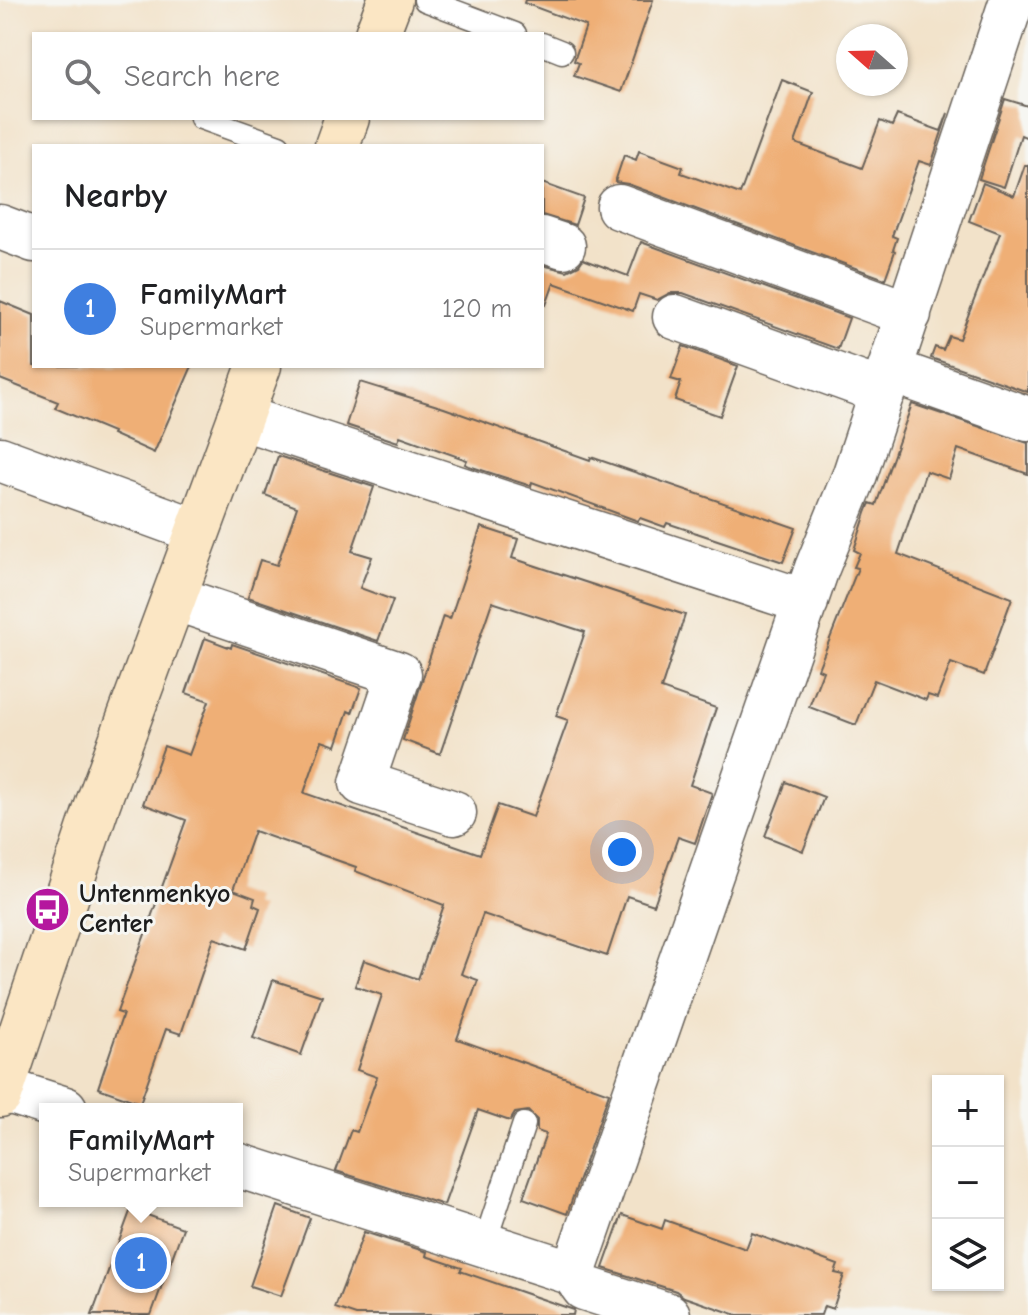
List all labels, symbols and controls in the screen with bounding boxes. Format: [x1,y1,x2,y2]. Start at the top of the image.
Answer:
north arrow [836,24,908,96]
search box [32,32,544,120]
icon: search [60,54,104,98]
text: Search here [124,59,280,94]
text: Nearby [64,176,167,216]
text: FamilyMart [140,277,286,312]
text: 1 [85,294,95,324]
text: 120 m [442,294,512,324]
text: Supermarket [140,312,283,342]
your location [602,832,642,872]
place label: Untenmenkyo Center [79,879,230,939]
bus stop icon: Untenmenkyo Center [24,885,72,933]
map controls [932,1075,1004,1291]
button: + [932,1075,1004,1147]
popup [39,1103,243,1207]
text: FamilyMart [68,1123,214,1158]
button: − [932,1147,1004,1219]
text: Supermarket [68,1158,211,1188]
button: layers [932,1219,1004,1291]
pin: 1 [115,1233,167,1293]

